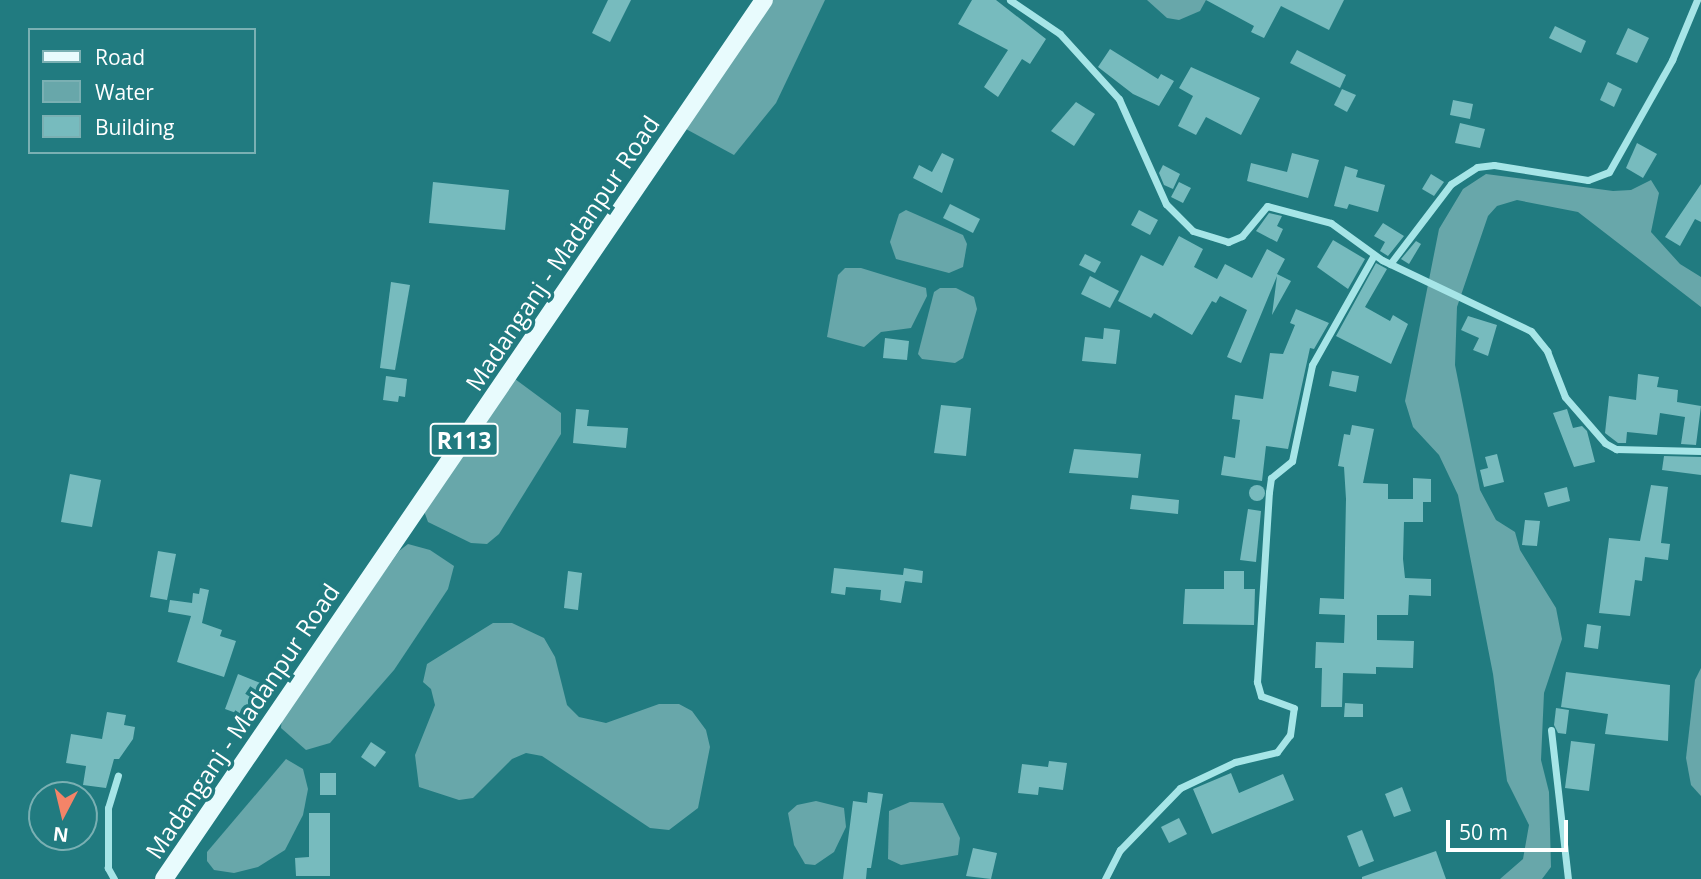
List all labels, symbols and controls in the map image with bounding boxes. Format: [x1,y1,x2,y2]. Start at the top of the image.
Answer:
legend [28,28,256,154]
text: Road [95,43,145,71]
text: Water [95,78,154,106]
street label: Madanganj - Madanpur Road [459,110,665,396]
text: Building [95,113,174,141]
road number: R113 [429,420,499,460]
street label: Madanganj - Madanpur Road [139,578,345,864]
north arrow [28,781,98,851]
scale bar [1449,806,1572,850]
text: 50 m [1459,818,1508,846]
text: N [51,821,70,849]

